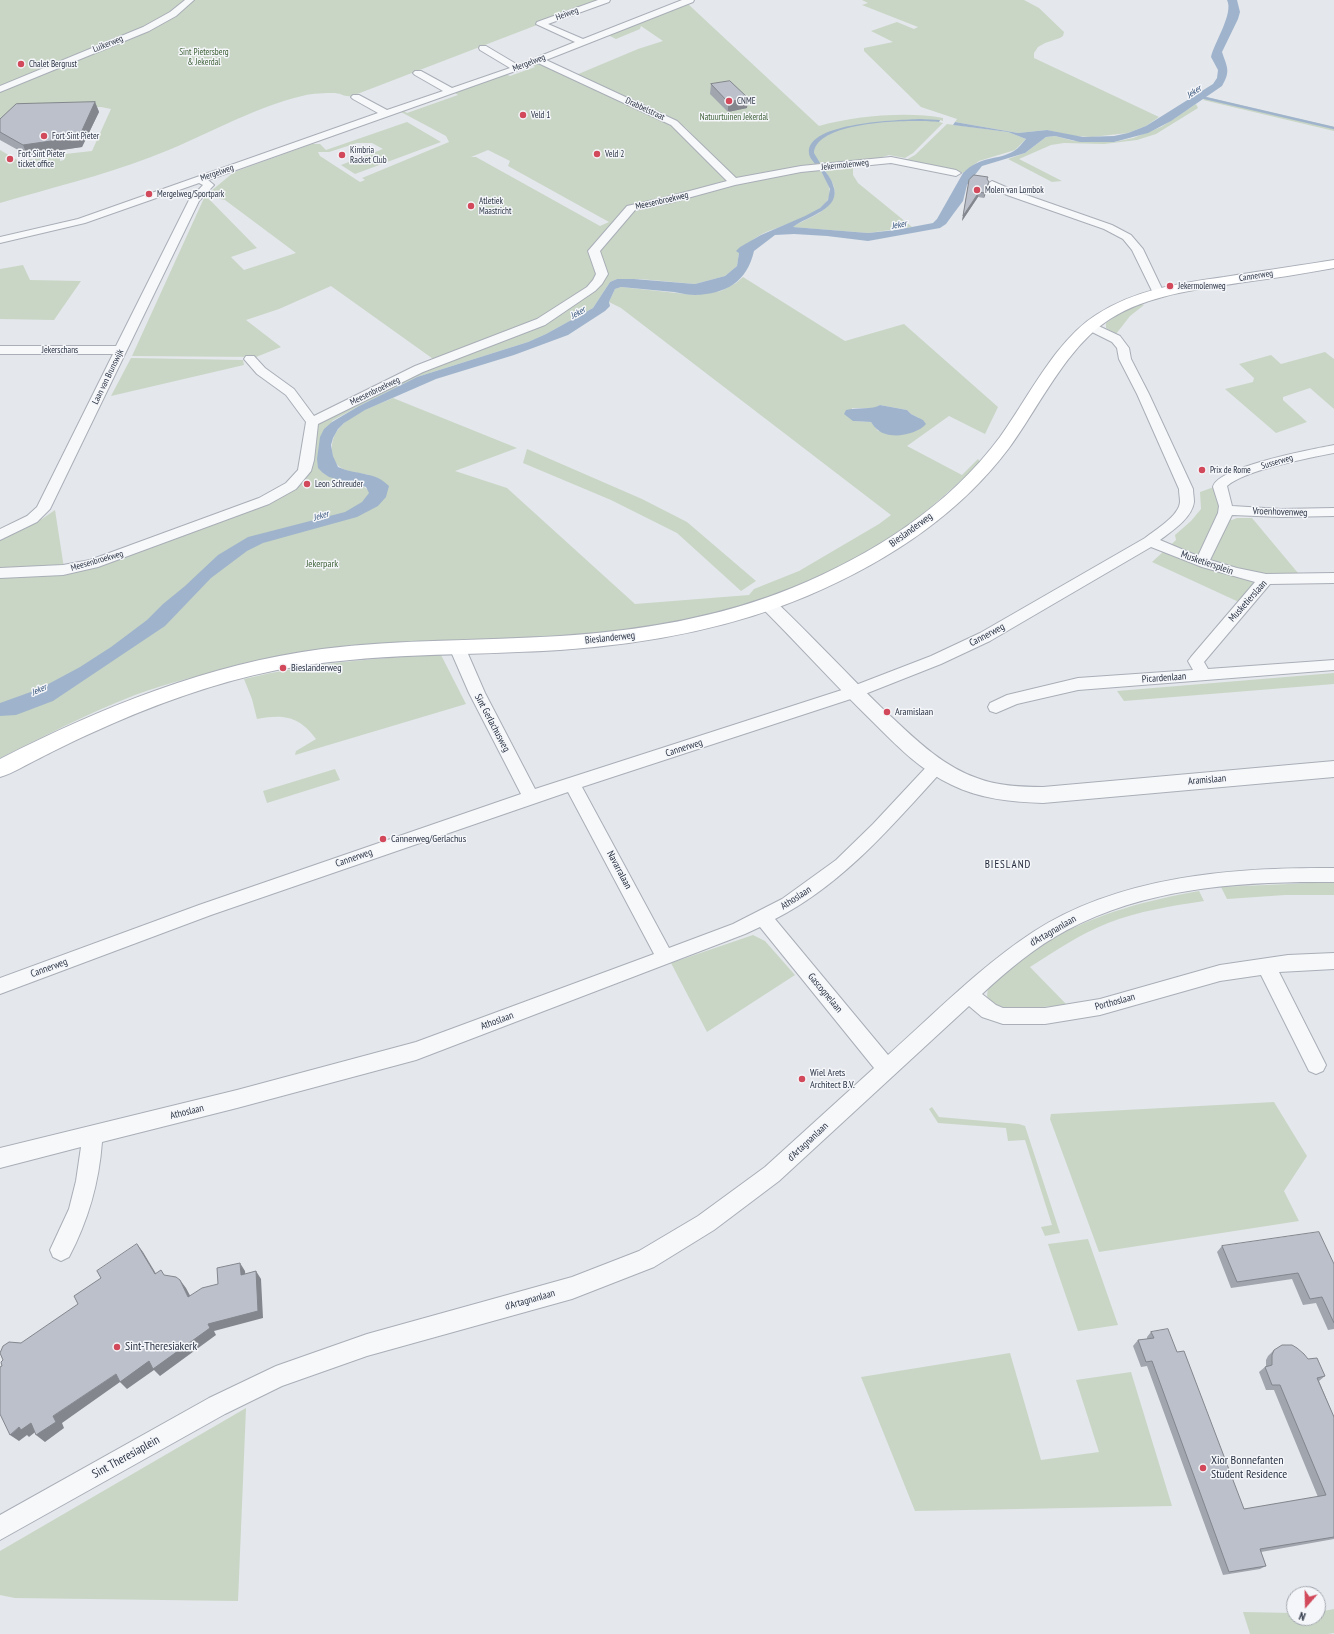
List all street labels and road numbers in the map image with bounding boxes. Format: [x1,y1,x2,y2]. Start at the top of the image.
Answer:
street label: Heiweg [554,5,580,23]
street label: Luikerweg [91,33,125,55]
street label: Mergelweg [511,52,547,74]
street label: Drabbelstraat [624,95,666,123]
street label: Jekermolenweg [821,157,869,173]
street label: Mergelweg [199,162,235,184]
street label: Meesenbroekweg [634,190,690,212]
street label: Cannerweg [1238,268,1274,284]
street label: Jekerschans [42,345,78,355]
street label: Laan van Brunswijk [90,348,126,406]
street label: Meesenbroekweg [348,374,402,408]
street label: Susserweg [1260,452,1294,472]
street label: Vroenhovenweg [1252,505,1308,519]
street label: Bieslanderweg [887,510,935,550]
street label: Meesenbroekweg [70,548,124,574]
street label: Musketiersplein [1179,548,1235,578]
street label: Musketierslaan [1226,578,1270,624]
street label: Cannerweg [967,621,1007,649]
street label: Bieslanderweg [584,629,636,647]
street label: Picardenlaan [1141,670,1187,686]
street label: Sint Gerlachusweg [472,692,512,754]
street label: Cannerweg [664,736,704,760]
street label: Aramislaan [1187,772,1227,788]
street label: Cannerweg [334,846,374,870]
street label: Navarralaan [604,849,634,891]
street label: Athoslaan [778,884,814,912]
street label: d'Artagnanlaan [1028,913,1078,949]
street label: Cannerweg [29,956,69,980]
street label: Gascognelaan [805,971,845,1015]
street label: Porthoslaan [1094,991,1136,1013]
street label: Athoslaan [479,1010,515,1032]
street label: Athoslaan [169,1102,205,1122]
street label: d'Artagnanlaan [785,1120,831,1164]
street label: d'Artagnanlaan [504,1287,556,1313]
street label: Sint Theresiaplein [90,1433,162,1481]

